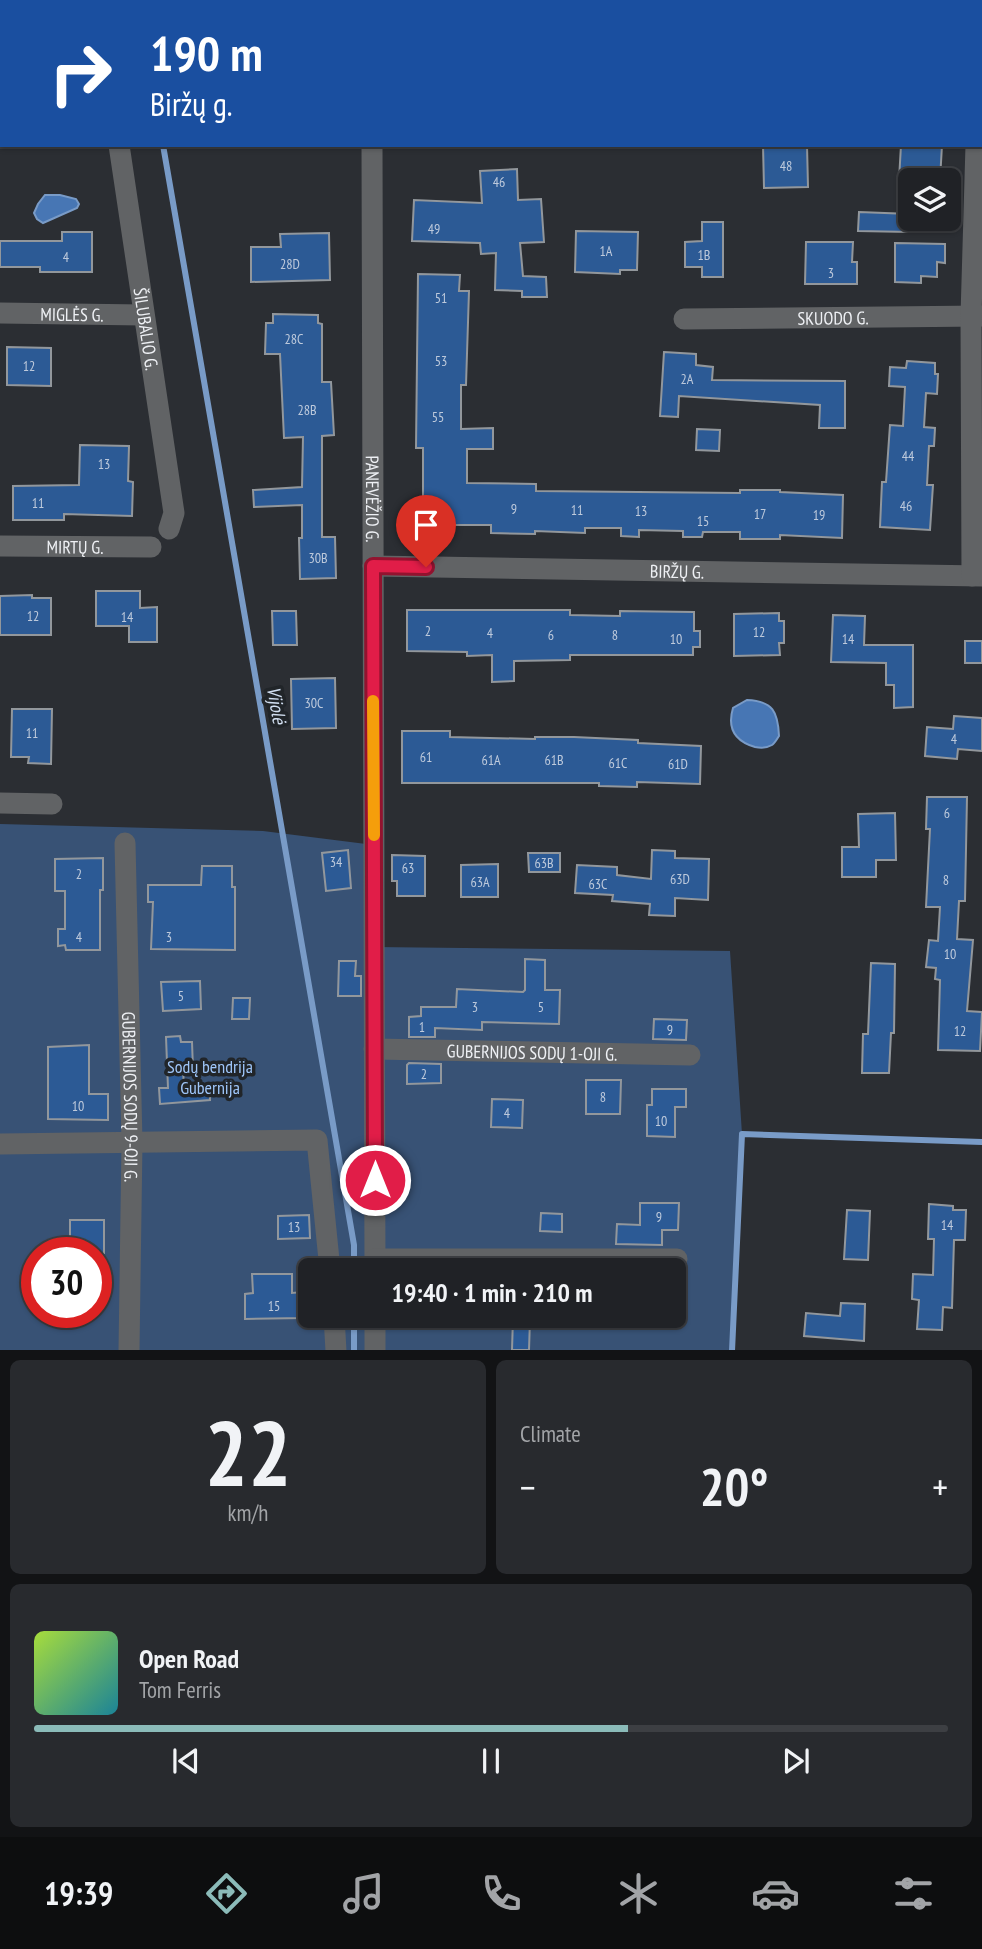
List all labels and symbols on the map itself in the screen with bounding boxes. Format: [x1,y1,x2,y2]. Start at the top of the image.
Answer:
house number: 48 [780,157,792,175]
house number: 46 [493,173,505,191]
house number: 49 [428,220,440,238]
house number: 1A [600,242,613,260]
house number: 1B [698,246,710,264]
house number: 4 [63,248,70,266]
house number: 28D [280,255,300,273]
house number: 3 [828,264,834,282]
street label: ŠILUBALIO G. [129,286,164,372]
house number: 51 [435,289,447,307]
street label: MIGLĖS G. [40,302,104,326]
street label: SKUODO G. [797,306,869,329]
house number: 28C [284,330,304,348]
house number: 53 [435,352,447,370]
house number: 12 [23,357,35,375]
house number: 2A [681,370,694,388]
house number: 28B [297,401,317,419]
house number: 55 [432,408,444,426]
house number: 44 [902,447,915,465]
house number: 13 [98,455,110,473]
street label: PANEVĖŽIO G. [361,455,385,543]
house number: 11 [32,494,44,512]
pin [396,495,456,567]
house number: 46 [900,497,912,515]
house number: 9 [511,500,517,518]
house number: 11 [571,501,583,519]
house number: 13 [635,502,647,520]
house number: 17 [754,505,766,523]
house number: 19 [813,506,825,524]
house number: 15 [697,512,709,530]
street label: MIRTŲ G. [47,535,103,558]
house number: 30B [308,549,328,567]
street label: BIRŽŲ G. [650,559,704,583]
house number: 12 [27,607,39,625]
house number: 14 [121,608,134,626]
house number: 2 [425,622,431,640]
house number: 12 [753,623,765,641]
house number: 4 [487,624,494,642]
house number: 6 [548,626,554,644]
house number: 8 [612,626,618,644]
house number: 10 [670,630,682,648]
house number: 14 [842,630,855,648]
water label: Vijolė [262,684,292,727]
house number: 30C [304,694,324,712]
house number: 11 [26,724,38,742]
house number: 4 [951,730,958,748]
house number: 61 [420,748,432,766]
house number: 61A [481,751,501,769]
house number: 61B [544,751,564,769]
house number: 61C [608,754,628,772]
house number: 61D [668,755,688,773]
house number: 6 [944,804,950,822]
house number: 34 [330,853,343,871]
house number: 63B [534,854,554,872]
house number: 63 [402,859,414,877]
house number: 2 [76,865,82,883]
house number: 63D [670,870,690,888]
house number: 8 [943,871,949,889]
house number: 63A [470,873,490,891]
house number: 63C [588,875,608,893]
house number: 4 [76,928,83,946]
house number: 3 [166,928,172,946]
house number: 10 [944,945,956,963]
house number: 5 [178,987,184,1005]
house number: 3 [472,998,478,1016]
house number: 5 [538,998,544,1016]
street label: GUBERNIJOS SODŲ 9-OJI G. [117,1011,144,1182]
house number: 1 [419,1018,425,1036]
house number: 9 [667,1021,673,1039]
house number: 12 [954,1022,966,1040]
street label: GUBERNIJOS SODŲ 1-OJI G. [446,1039,618,1065]
park label: Sodų bendrija Gubernija [167,1055,253,1099]
house number: 2 [421,1065,427,1083]
house number: 8 [600,1088,606,1106]
house number: 10 [72,1097,84,1115]
house number: 4 [504,1104,511,1122]
house number: 10 [655,1112,667,1130]
position arrow [338,1143,412,1217]
house number: 9 [656,1208,662,1226]
house number: 14 [941,1216,954,1234]
house number: 13 [288,1218,300,1236]
speed limit sign: 30 [21,1237,112,1328]
house number: 15 [268,1297,280,1315]

